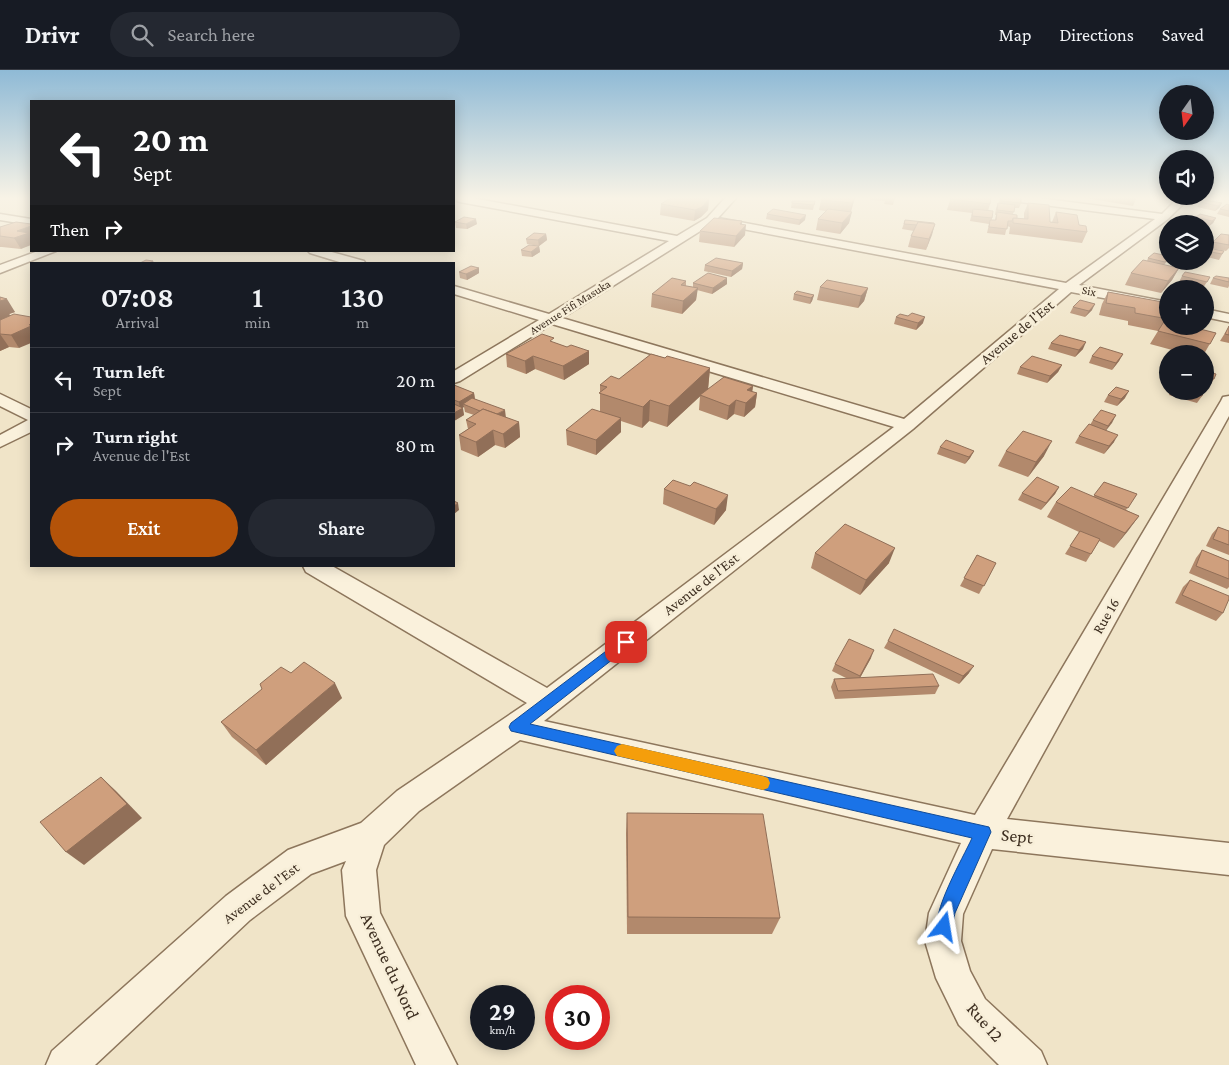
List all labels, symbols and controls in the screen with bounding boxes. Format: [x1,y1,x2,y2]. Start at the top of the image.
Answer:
search box [110,12,460,57]
text: Drivr [25,21,80,48]
icon: search [128,21,156,49]
text: Search here [168,24,255,45]
text: Map [999,25,1031,45]
text: Directions [1059,25,1134,45]
text: Saved [1162,25,1204,45]
north arrow [1159,85,1214,140]
map controls [1159,85,1214,400]
icon: left [50,120,115,185]
text: 20 m [133,120,208,159]
button: sound [1159,150,1214,205]
text: Sept [133,161,172,186]
icon: right [99,215,127,243]
button: layers [1159,215,1214,270]
text: Then [50,219,89,240]
street label: Avenue Fifi Masuka [527,276,614,338]
text: 07:08 [101,280,174,313]
text: 1 [252,280,263,313]
text: 130 [341,280,384,313]
button: + [1159,280,1214,335]
street label: Six [1081,283,1098,299]
street label: Avenue de l'Est [977,296,1058,367]
text: Arrival [116,314,159,331]
text: min [245,314,270,331]
text: m [356,314,369,331]
button: − [1159,345,1214,400]
text: Turn left [93,361,165,382]
icon: left [50,366,78,394]
text: 20 m [396,370,435,391]
text: Sept [93,382,121,399]
text: Turn right [93,426,178,447]
icon: right [50,431,78,459]
text: 80 m [395,435,435,456]
text: Avenue de l'Est [93,447,190,464]
button: Exit [50,499,238,557]
button: Share [248,499,435,557]
street label: Avenue de l'Est [660,549,742,618]
street label: Rue 16 [1090,596,1122,636]
pin [605,621,647,663]
icon: arrive [612,628,640,656]
street label: Sept [1000,824,1035,848]
street label: Avenue de l'Est [220,859,303,927]
position arrow [917,900,969,952]
street label: Avenue du Nord [357,910,424,1023]
speed limit sign: 30 [545,985,610,1050]
text: 29 [489,998,516,1025]
street label: Rue 12 [963,998,1007,1046]
text: km/h [490,1023,515,1037]

